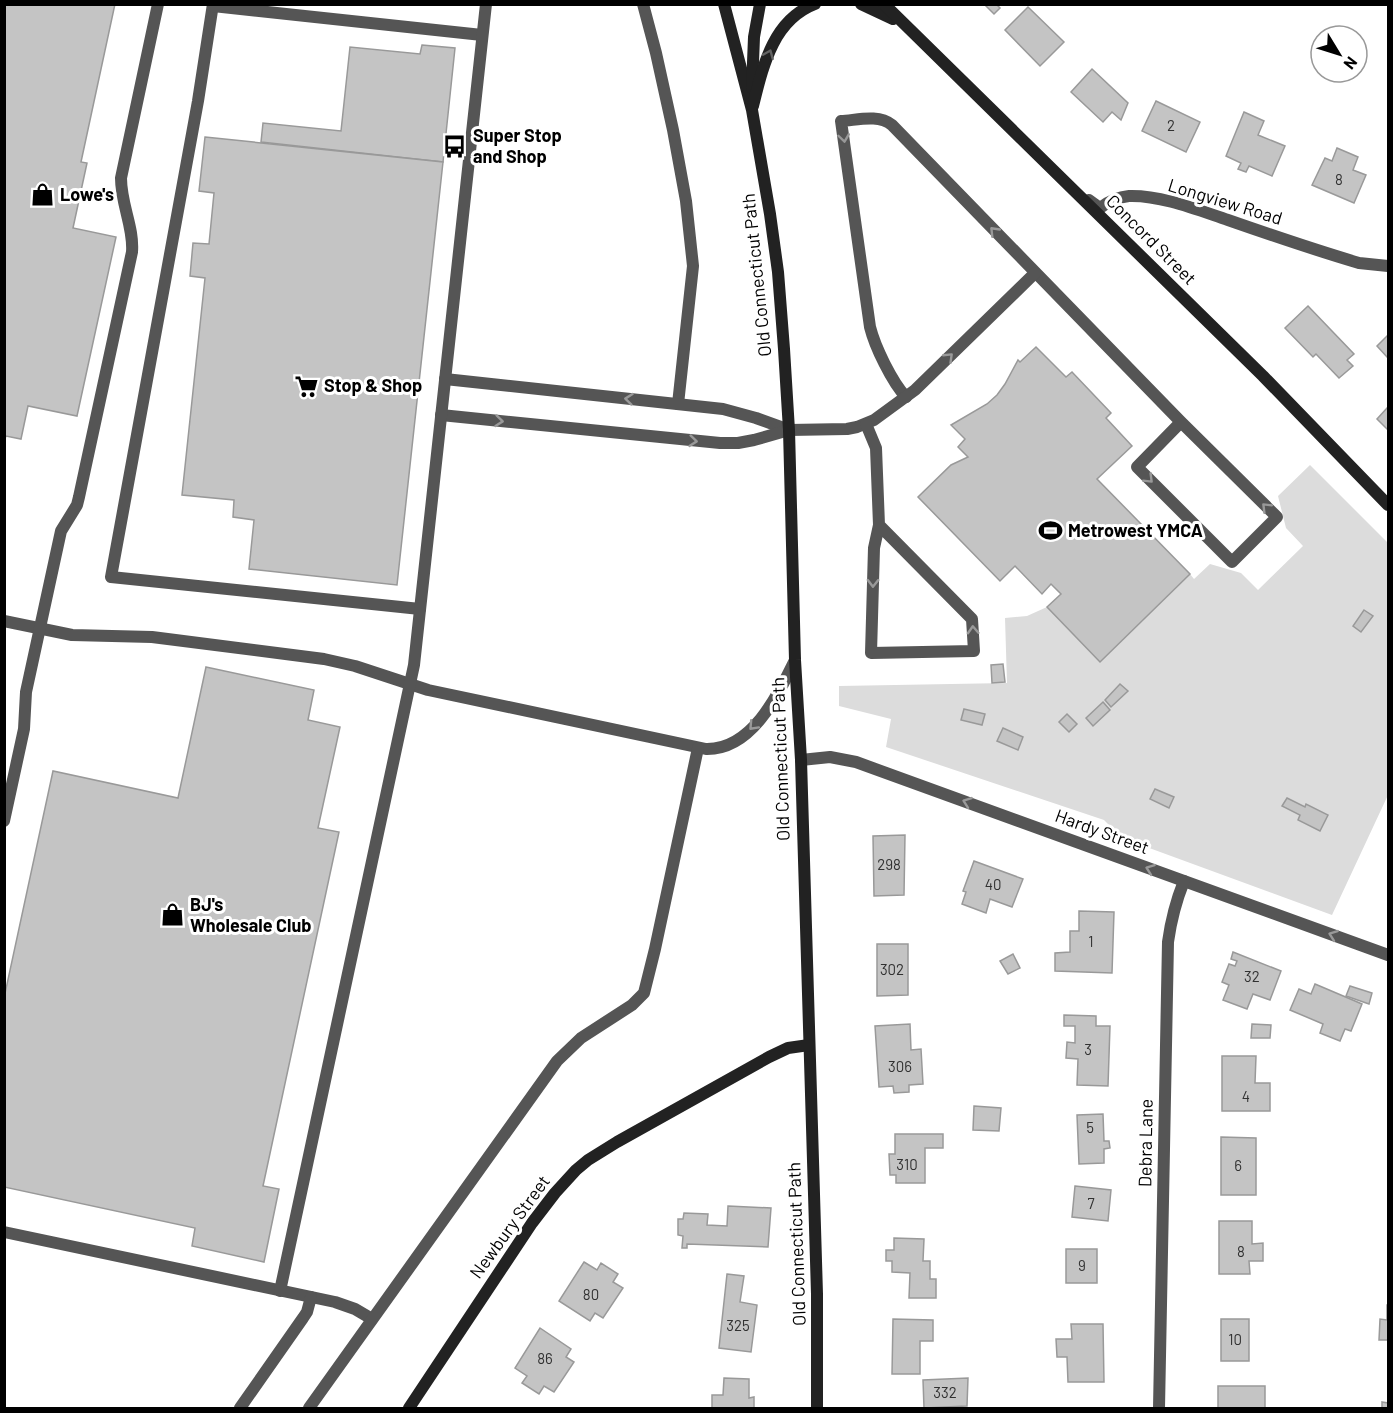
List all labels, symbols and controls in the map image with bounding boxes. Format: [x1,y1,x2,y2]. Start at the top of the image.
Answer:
north arrow [1309,24,1369,84]
one-way arrow [762,49,774,60]
text: N [1340,54,1362,74]
house number: 2 [1167,116,1175,134]
place label: Super Stop and Shop [473,124,562,167]
bus stop icon: Super Stop and Shop [442,133,468,159]
one-way arrow [837,133,849,142]
house number: 8 [1335,170,1343,188]
street label: Longview Road [1166,173,1285,229]
shop icon: Lowe's [29,182,55,208]
place label: Lowe's [60,183,114,205]
street label: Concord Street [1102,190,1201,289]
street label: Old Connecticut Path [736,192,776,358]
one-way arrow [991,227,1002,238]
one-way arrow [941,353,952,364]
supermarket icon: Stop & Shop [293,373,319,399]
place label: Stop & Shop [324,374,422,396]
one-way arrow [624,393,633,406]
one-way arrow [495,414,504,427]
one-way arrow [689,434,698,447]
one-way arrow [1142,471,1153,482]
one-way arrow [1262,503,1273,514]
sports icon: Metrowest YMCA [1037,518,1063,544]
place label: Metrowest YMCA [1068,519,1203,541]
one-way arrow [866,578,879,587]
one-way arrow [966,626,979,635]
street label: Old Connecticut Path [766,677,794,841]
one-way arrow [749,719,760,730]
one-way arrow [962,797,973,809]
street label: Hardy Street [1052,804,1152,858]
house number: 298 [877,855,901,873]
one-way arrow [1145,863,1156,876]
house number: 40 [985,875,1001,893]
place label: BJ's Wholesale Club [190,893,311,936]
shop icon: BJ's Wholesale Club [159,902,185,928]
one-way arrow [1329,930,1340,942]
house number: 1 [1088,932,1094,950]
house number: 302 [880,960,904,978]
house number: 32 [1244,967,1260,985]
house number: 3 [1084,1040,1092,1058]
house number: 306 [888,1057,912,1075]
house number: 4 [1242,1087,1250,1105]
street label: Debra Lane [1133,1099,1157,1187]
house number: 5 [1086,1118,1094,1136]
house number: 310 [896,1155,918,1173]
house number: 6 [1234,1156,1242,1174]
street label: Old Connecticut Path [782,1162,810,1326]
street label: Newbury Street [464,1171,554,1282]
house number: 7 [1087,1194,1095,1212]
house number: 8 [1237,1242,1245,1260]
house number: 9 [1078,1256,1086,1274]
house number: 80 [583,1285,599,1303]
house number: 325 [726,1316,750,1334]
house number: 10 [1228,1330,1242,1348]
house number: 86 [537,1349,553,1367]
house number: 332 [933,1383,957,1401]

